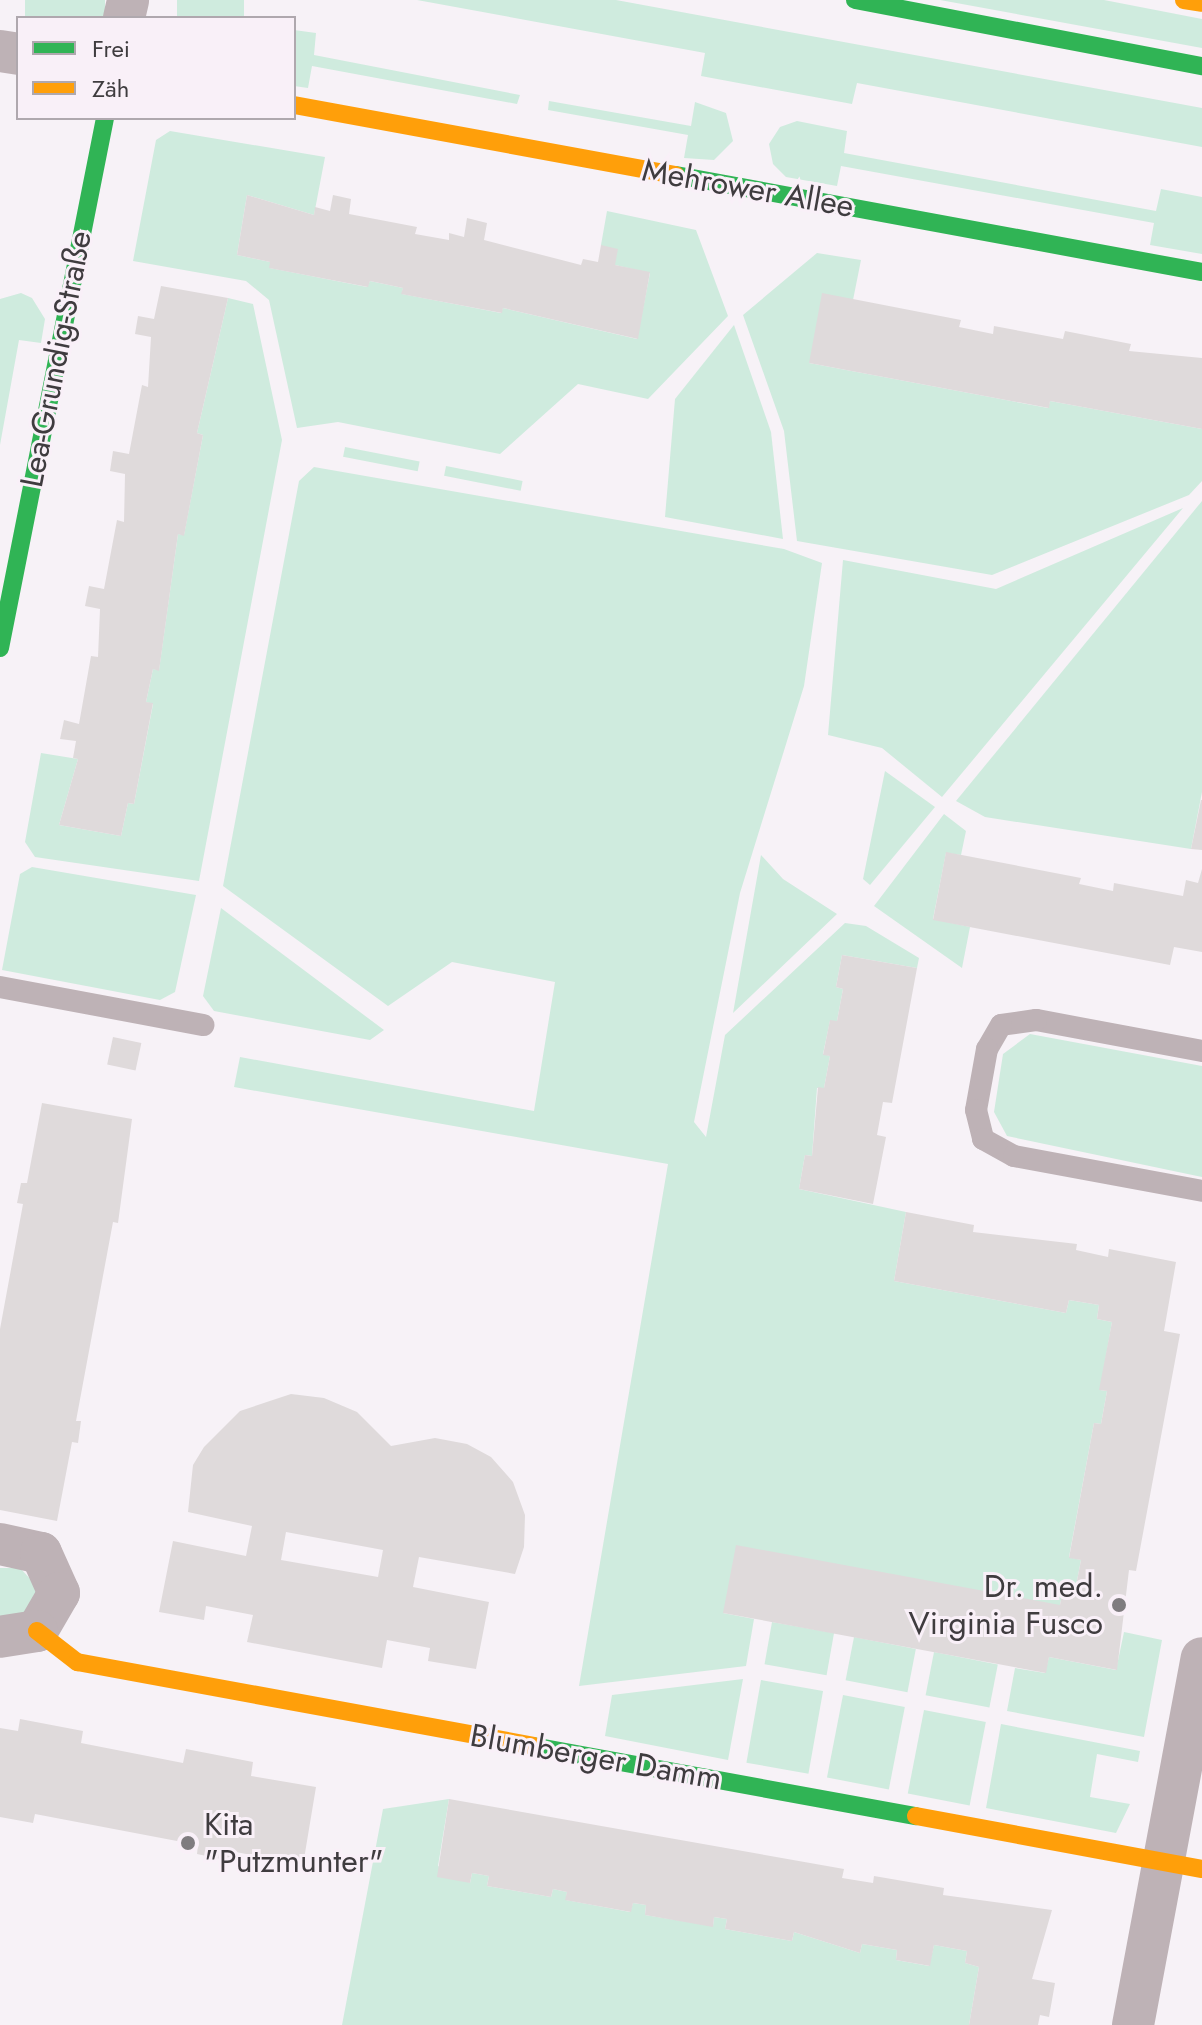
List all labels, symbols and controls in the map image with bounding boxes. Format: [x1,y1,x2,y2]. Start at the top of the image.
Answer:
legend [16,16,296,120]
text: Frei [92,31,130,66]
text: Zäh [92,71,129,106]
street label: Mehrower Allee [639,151,857,225]
street label: Lea-Grundig-Straße [12,228,100,490]
place label: Dr. med. Virginia Fusco [909,1568,1103,1643]
marker: Dr. med. Virginia Fusco [1110,1596,1128,1614]
street label: Blumberger Damm [467,1716,725,1798]
place label: Kita "Putzmunter" [204,1806,384,1881]
marker: Kita "Putzmunter" [179,1834,197,1852]

